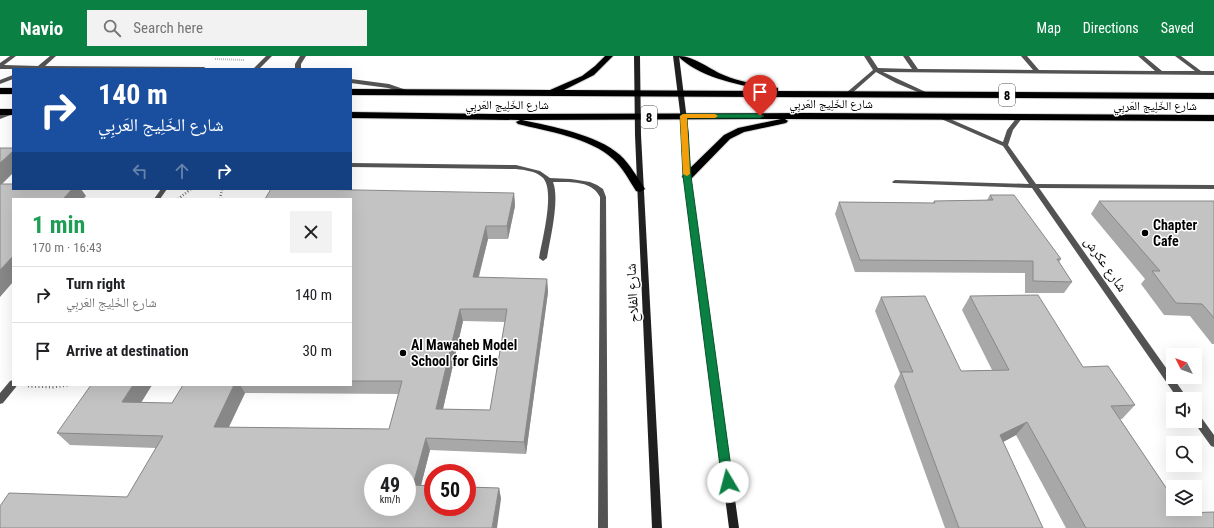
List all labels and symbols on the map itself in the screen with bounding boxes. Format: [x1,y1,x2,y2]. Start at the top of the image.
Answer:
pin [743,75,777,116]
road number: 8 [999,84,1015,106]
street label: شارع الخَلِيج العَربِي [789,97,873,114]
street label: شارع الخَلِيج العَربِي [465,98,549,115]
street label: شارع الخَلِيج العَربِي [1113,99,1197,116]
road number: 8 [641,106,657,128]
place label: Chapter Cafe [1153,217,1197,249]
marker: Chapter Cafe [1140,228,1150,238]
street label: شارع عكرش [1080,234,1131,296]
street label: شارع الفلاح [622,263,644,323]
place label: Al Mawaheb Model School for Girls [411,337,517,369]
marker: Al Mawaheb Model School for Girls [398,348,408,358]
north arrow [1166,348,1202,384]
position arrow [707,461,749,503]
speed limit sign: 50 [424,464,476,516]

